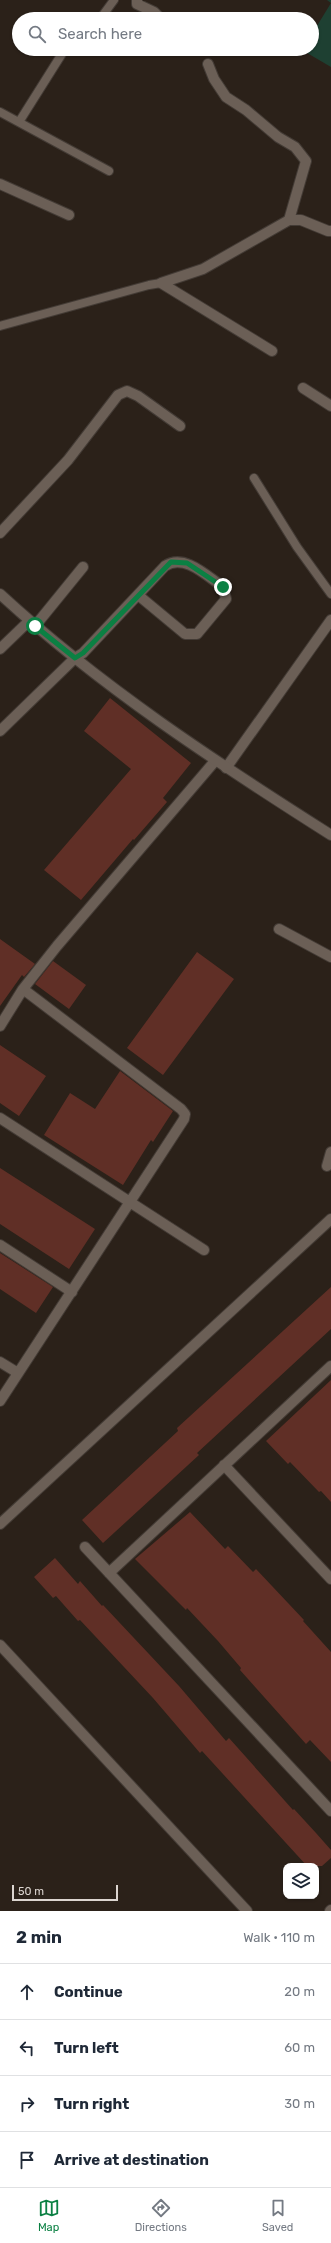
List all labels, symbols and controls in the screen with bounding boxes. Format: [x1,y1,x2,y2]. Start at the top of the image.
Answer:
search box [12,12,319,56]
icon: search [26,23,48,45]
text: Search here [58,25,142,43]
route end [214,578,232,596]
route start [26,617,44,635]
map controls [283,1863,319,1899]
button: layers [283,1863,319,1899]
scale bar [12,1883,118,1902]
text: 50 m [18,1885,44,1898]
text: 2 min [16,1927,62,1947]
text: Walk · 110 m [243,1930,315,1945]
icon: ahead [16,1981,38,2003]
text: Continue [54,1983,123,2001]
text: 20 m [284,1984,315,1999]
icon: left [16,2037,38,2059]
text: Turn left [54,2039,119,2057]
text: 60 m [284,2040,315,2055]
icon: right [16,2093,38,2115]
text: Turn right [54,2095,129,2113]
text: 30 m [284,2096,315,2111]
icon: arrive [16,2149,38,2171]
text: Arrive at destination [54,2151,209,2169]
tab: Map [38,2197,60,2234]
tab: Directions [135,2197,187,2234]
tab: Saved [262,2197,293,2234]

